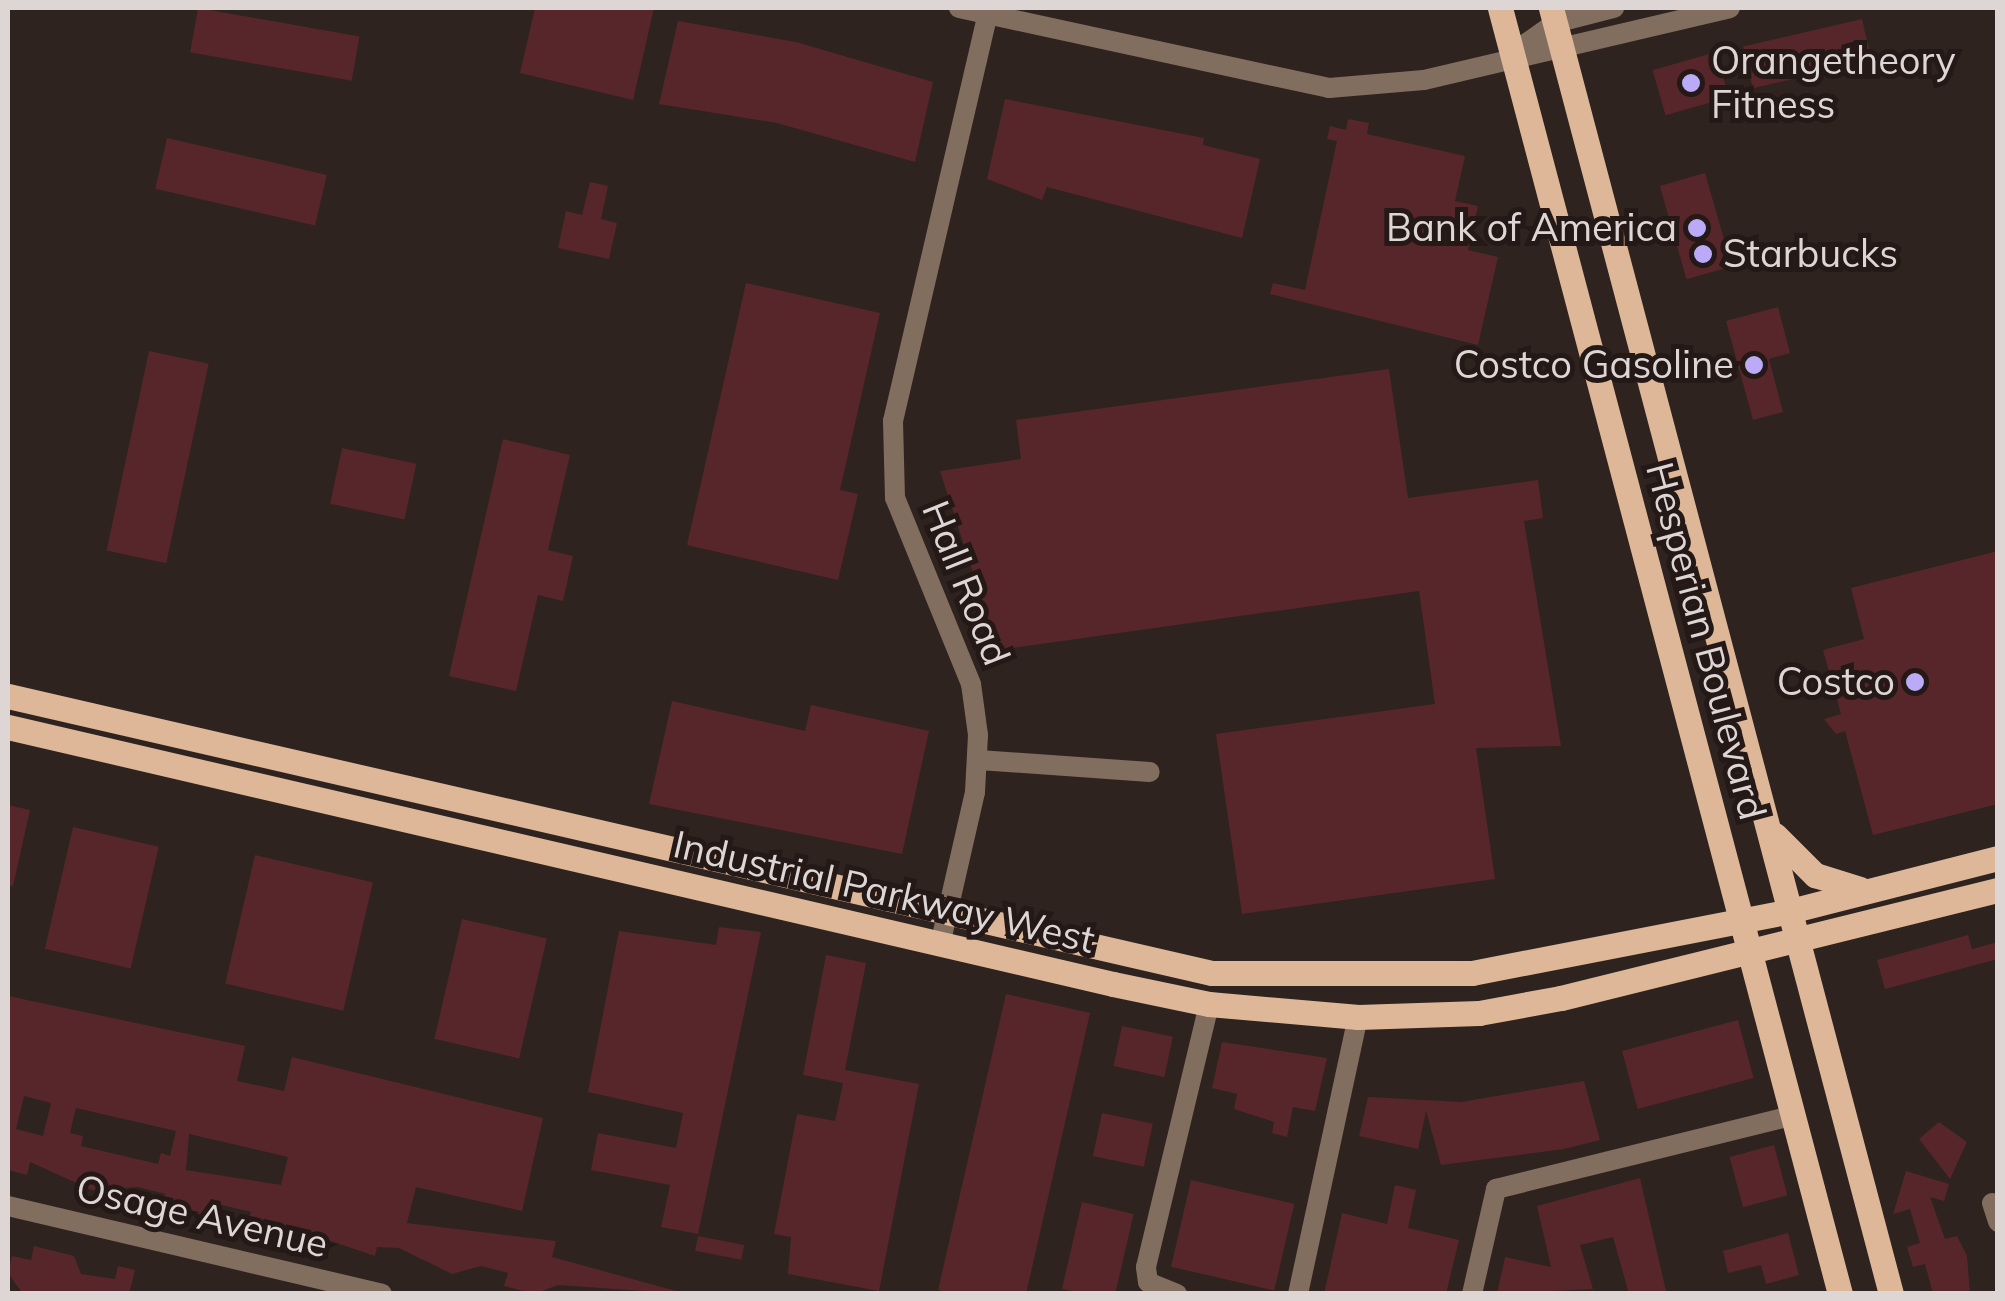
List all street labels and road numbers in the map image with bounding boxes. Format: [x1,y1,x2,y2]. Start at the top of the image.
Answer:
street label: Hesperian Boulevard [1636,457,1776,825]
street label: Hall Road [912,494,1020,672]
street label: Industrial Parkway West [669,821,1099,963]
street label: Osage Avenue [72,1165,332,1267]

